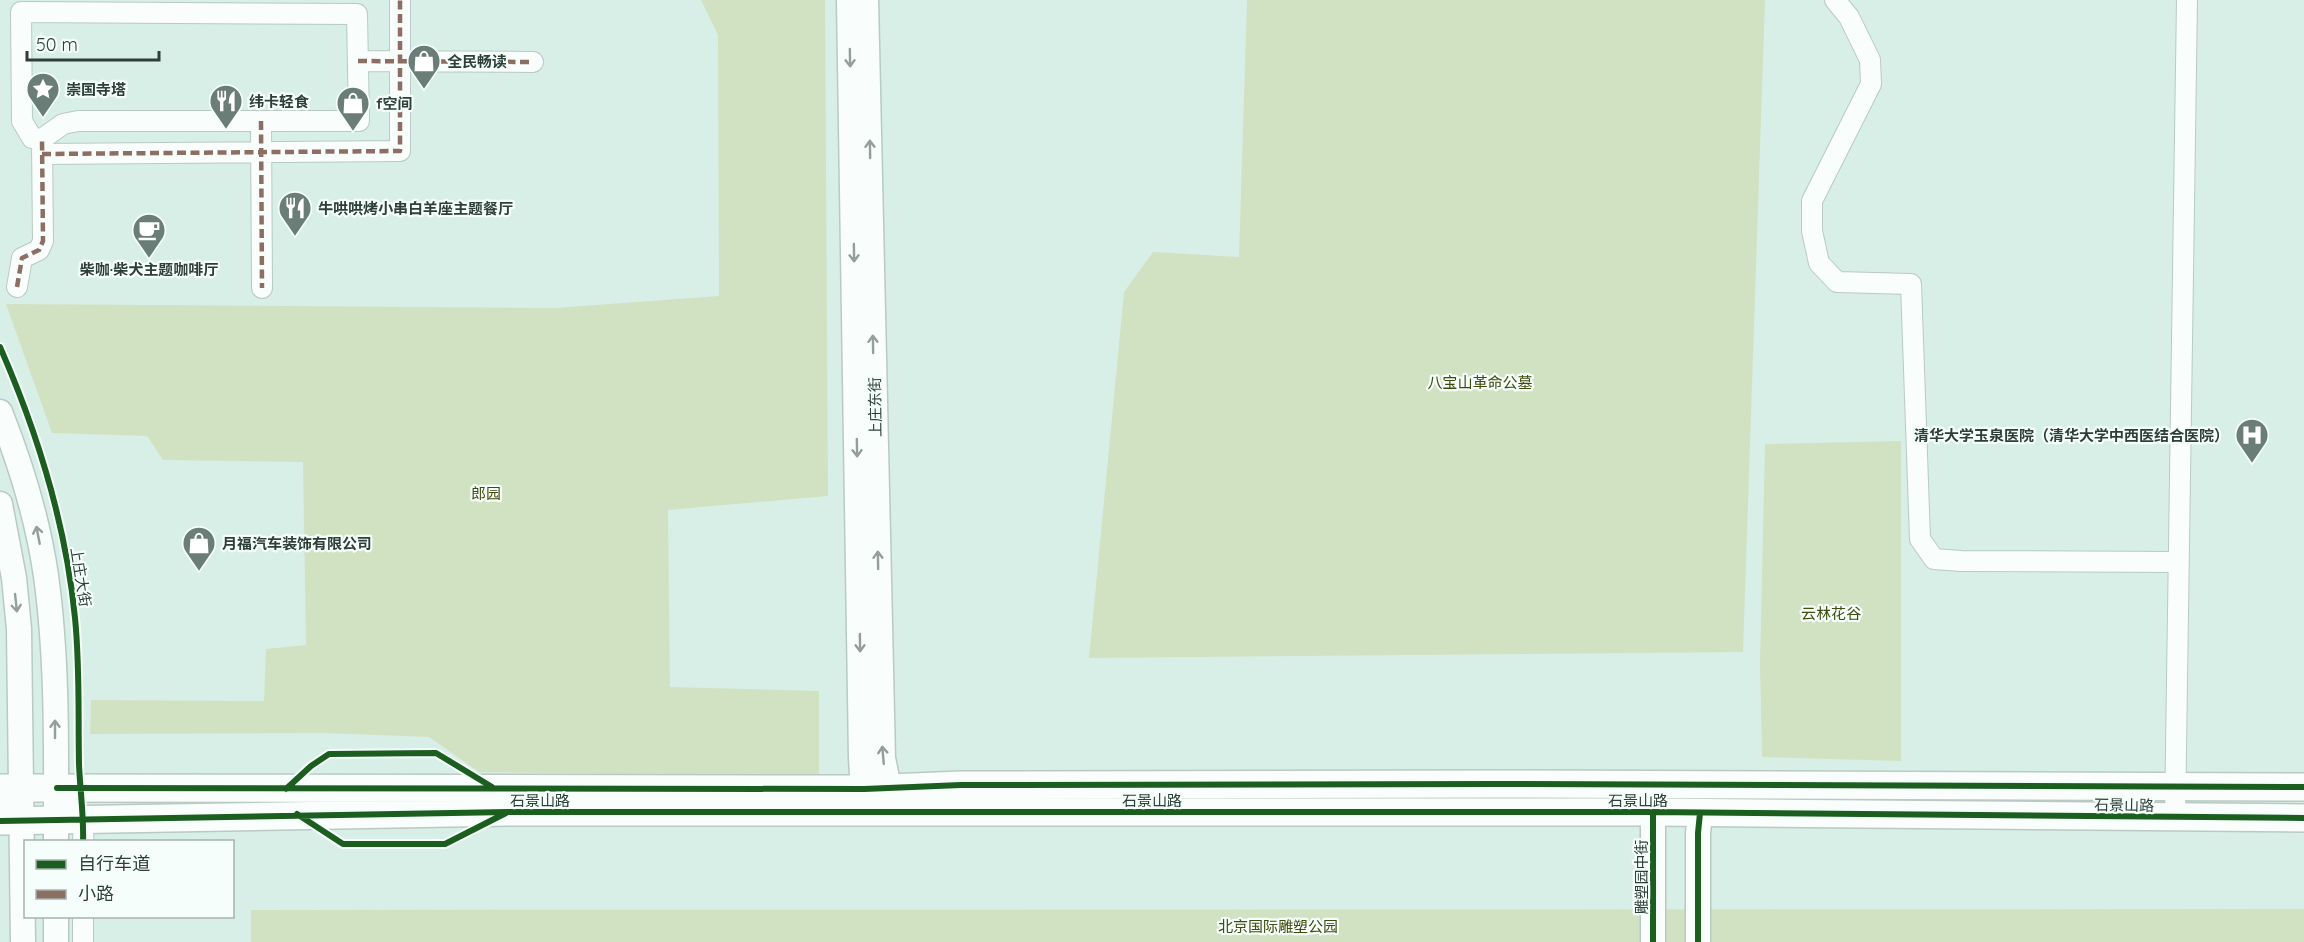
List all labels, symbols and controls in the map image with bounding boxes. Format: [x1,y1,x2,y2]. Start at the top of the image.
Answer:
scale bar [27,24,159,62]
text: 50 m [36,33,78,56]
shop icon: 全民畅读 [406,43,442,90]
one-way arrow [845,48,856,68]
place label: 全民畅读 [447,52,507,71]
place icon: 崇国寺塔 [25,71,61,118]
place label: 崇国寺塔 [66,80,126,99]
restaurant icon: 纬卡轻食 [208,83,244,130]
shop icon: f空间 [335,85,371,132]
place label: 纬卡轻食 [249,92,309,111]
place label: f空间 [376,94,413,113]
one-way arrow [864,140,875,160]
restaurant icon: 牛哄哄烤小串白羊座主题餐厅 [277,190,313,237]
place label: 牛哄哄烤小串白羊座主题餐厅 [318,199,513,218]
cafe icon: 柴咖·柴犬主题咖啡厅 [131,212,167,259]
one-way arrow [848,243,860,263]
place label: 柴咖·柴犬主题咖啡厅 [80,260,218,279]
one-way arrow [868,334,879,354]
park label: 八宝山革命公墓 [1427,373,1533,392]
street label: 上庄东街 [865,377,885,437]
hospital icon: 清华大学玉泉医院（清华大学中西医结合医院） [2234,417,2270,464]
place label: 清华大学玉泉医院（清华大学中西医结合医院） [1914,426,2229,445]
one-way arrow [851,438,863,458]
park label: 郎园 [471,484,501,503]
shop icon: 月福汽车装饰有限公司 [181,525,217,572]
one-way arrow [32,526,43,546]
place label: 月福汽车装饰有限公司 [222,534,372,553]
street label: 上庄大街 [67,546,95,608]
one-way arrow [872,550,884,570]
one-way arrow [11,592,22,612]
park label: 云林花谷 [1801,604,1861,623]
one-way arrow [854,633,866,653]
one-way arrow [49,720,61,740]
one-way arrow [877,745,888,765]
street label: 石景山路 [510,791,570,810]
street label: 石景山路 [1122,791,1182,810]
street label: 石景山路 [1608,791,1668,810]
street label: 石景山路 [2094,795,2154,815]
street label: 雕塑园中街 [1632,839,1651,915]
legend [24,840,234,918]
text: 自行车道 [78,852,150,875]
text: 小路 [78,882,114,905]
park label: 北京国际雕塑公园 [1218,917,1338,936]

